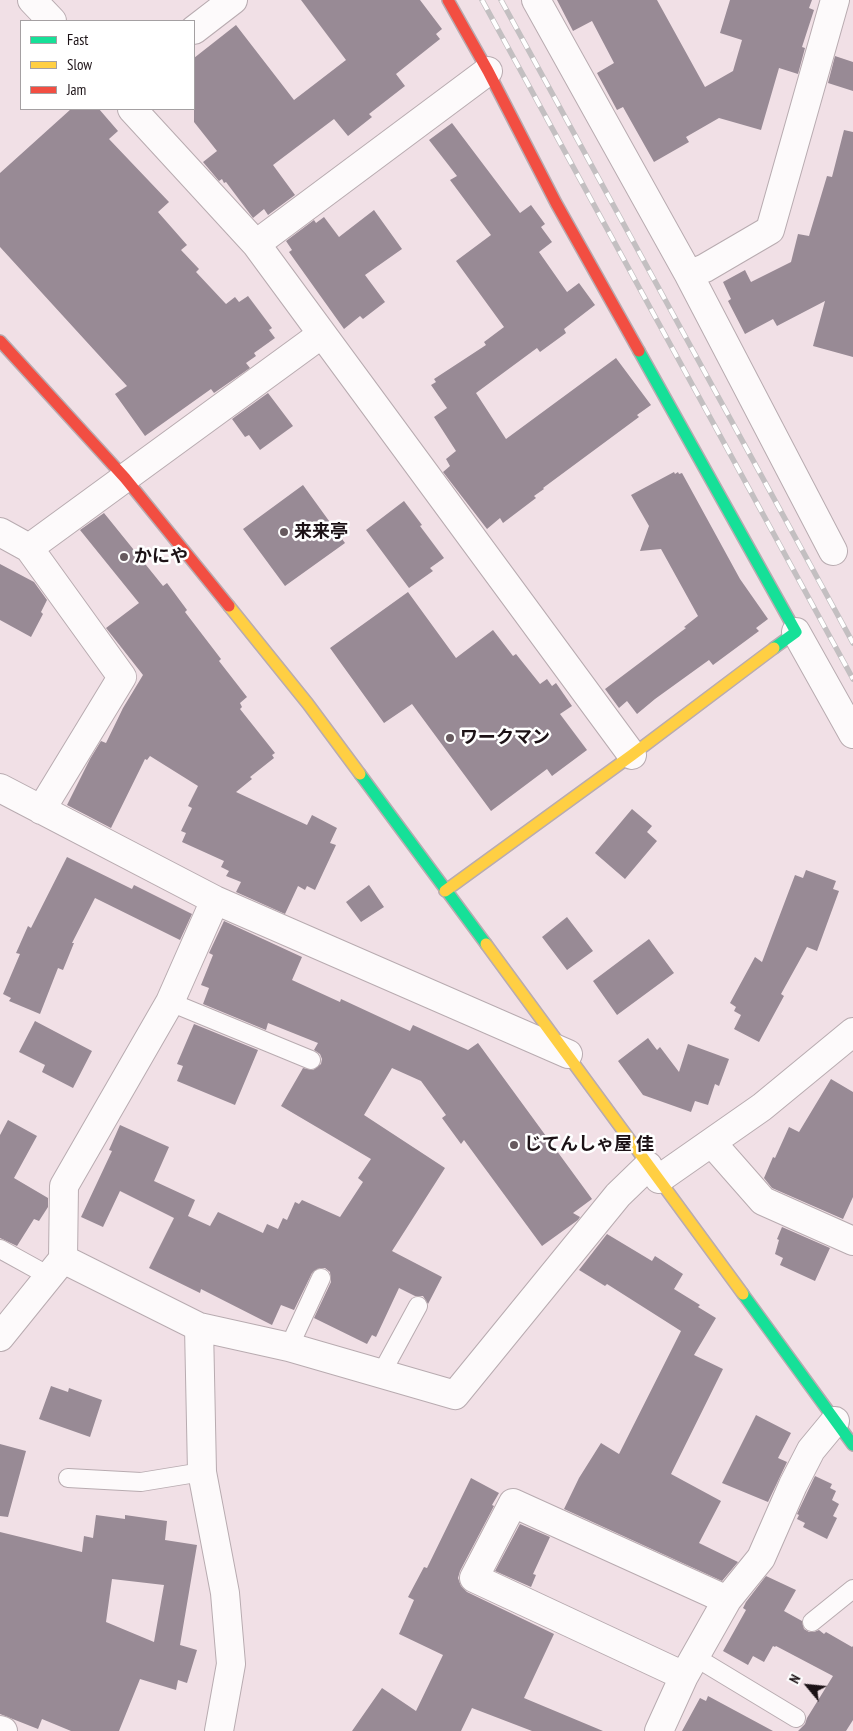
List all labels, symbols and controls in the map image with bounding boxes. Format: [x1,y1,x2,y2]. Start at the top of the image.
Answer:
legend [20,20,195,110]
text: Fast [67,30,88,49]
text: Slow [67,55,92,74]
text: Jam [67,80,86,99]
place label: 来来亭 [294,521,348,543]
marker: 来来亭 [278,526,290,538]
place label: かにや [134,546,188,568]
marker: かにや [118,551,130,563]
place label: ワークマン [460,727,550,749]
marker: ワークマン [444,732,456,744]
place label: じてんしゃ屋 佳 [524,1134,654,1156]
marker: じてんしゃ屋 佳 [508,1139,520,1151]
north arrow [783,1661,833,1711]
text: N [785,1671,804,1687]

